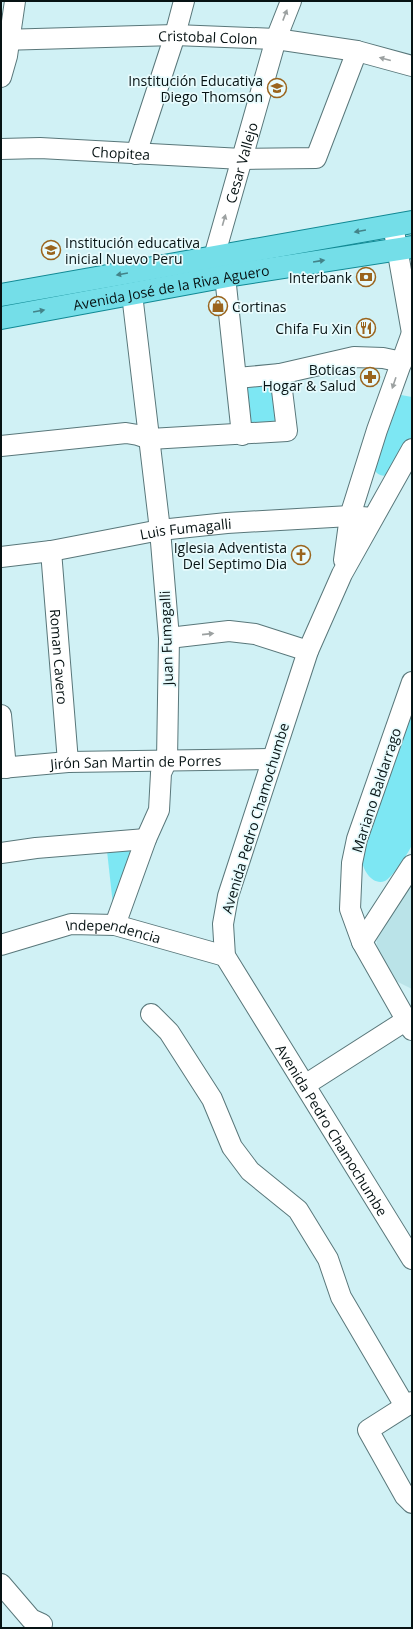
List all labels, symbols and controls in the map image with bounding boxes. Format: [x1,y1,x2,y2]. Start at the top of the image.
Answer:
one-way arrow [283,8,289,20]
street label: Cristobal Colon [158,25,258,48]
one-way arrow [378,56,390,62]
place label: Institución Educativa Diego Thomson [128,71,263,106]
school or university icon: Institución Educativa Diego Thomson [266,77,288,99]
street label: Cesar Vallejo [220,120,261,206]
street label: Chopitea [91,141,151,163]
one-way arrow [221,213,227,225]
one-way arrow [354,229,366,235]
place label: Institución educativa inicial Nuevo Peru [65,233,200,268]
school or university icon: Institución educativa inicial Nuevo Peru [40,239,62,261]
one-way arrow [313,258,325,264]
street label: Avenida José de la Riva Aguero [72,260,271,314]
bank icon: Interbank [355,266,377,288]
place label: Interbank [289,268,353,287]
one-way arrow [115,271,128,277]
shop icon: Cortinas [207,295,229,317]
place label: Cortinas [232,297,287,316]
one-way arrow [33,308,46,314]
restaurant icon: Chifa Fu Xin [355,317,377,339]
place label: Chifa Fu Xin [275,319,352,338]
place label: Boticas Hogar & Salud [263,360,356,395]
pharmacy icon: Boticas Hogar & Salud [359,366,381,388]
one-way arrow [391,378,397,390]
street label: Luis Fumagalli [138,513,232,543]
place label: Iglesia Adventista Del Septimo Dia [174,538,287,573]
church icon: Iglesia Adventista Del Septimo Dia [290,544,312,566]
street label: Juan Fumagalli [155,590,177,688]
street label: Roman Cavero [46,608,73,705]
one-way arrow [202,630,214,637]
street label: Avenida Pedro Chamochumbe [217,720,293,916]
street label: Mariano Baldarrago [347,725,405,855]
street label: Jirón San Martin de Porres [47,750,222,773]
street label: Independencia [63,914,163,947]
street label: Avenida Pedro Chamochumbe [272,1040,393,1219]

